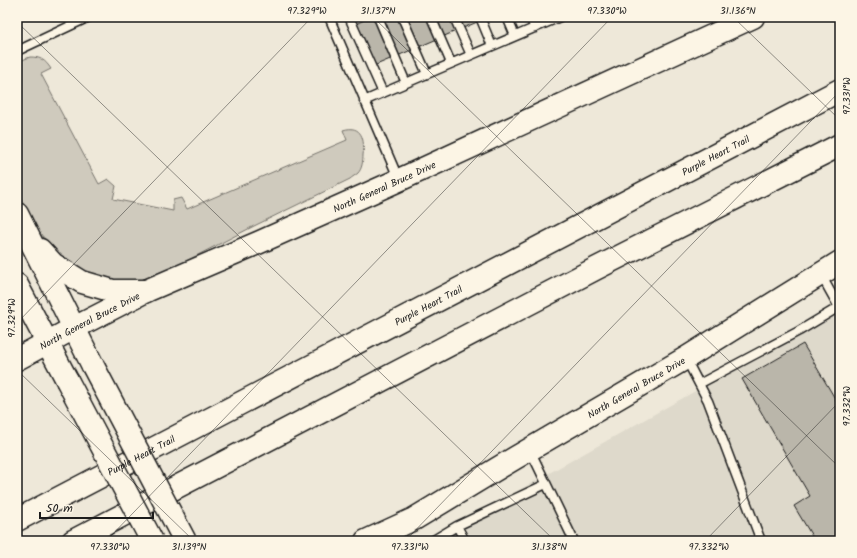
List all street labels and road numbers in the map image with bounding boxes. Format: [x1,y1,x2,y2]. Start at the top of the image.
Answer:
street label: Purple Heart Trail [679,131,753,180]
street label: North General Bruce Drive [331,157,439,217]
street label: Purple Heart Trail [392,281,466,330]
street label: North General Bruce Drive [37,288,143,354]
street label: North General Bruce Drive [585,353,689,423]
street label: Purple Heart Trail [105,431,179,480]

